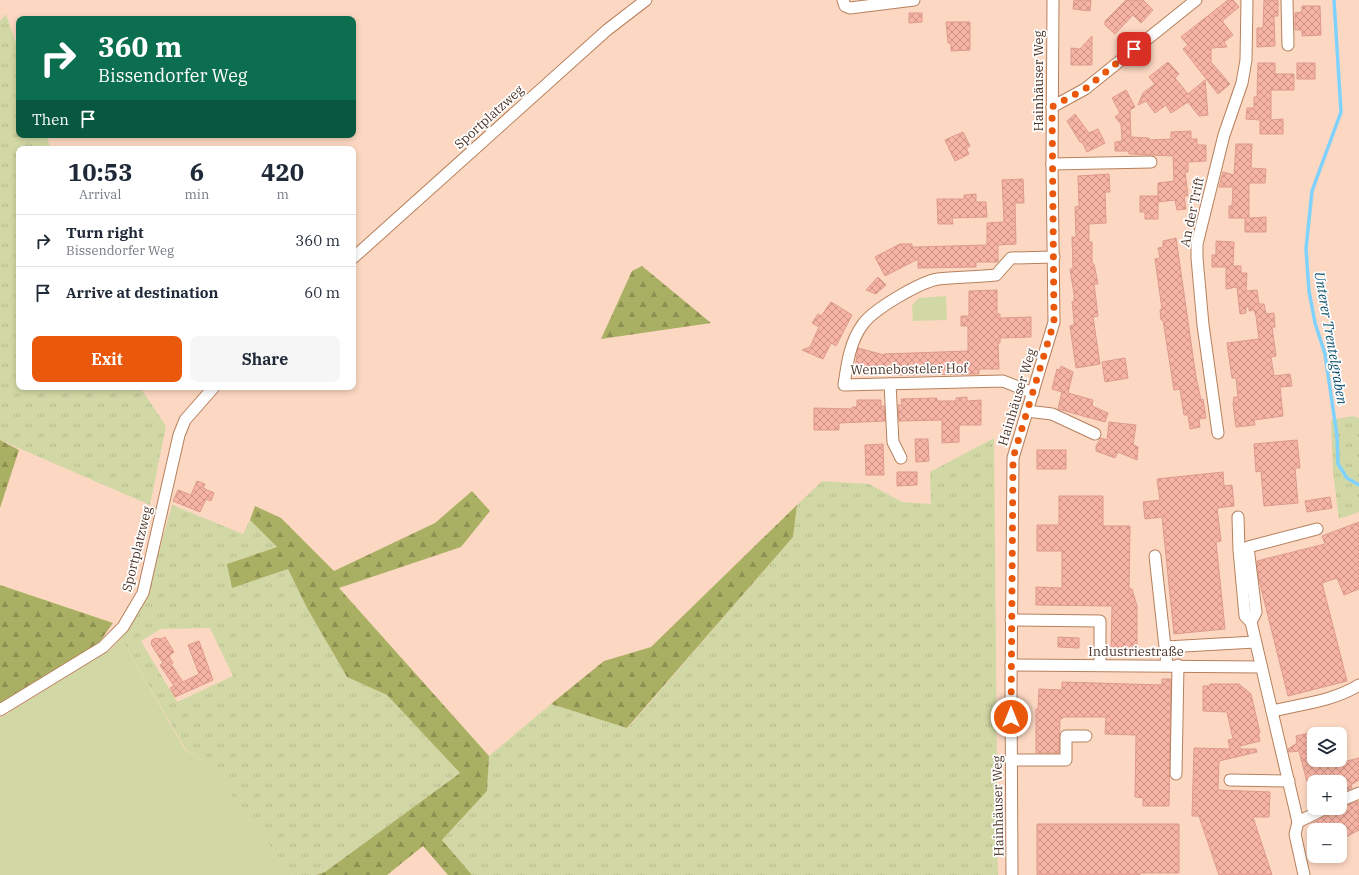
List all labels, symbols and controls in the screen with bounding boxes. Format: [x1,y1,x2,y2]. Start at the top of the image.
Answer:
text: 360 m [98,28,182,65]
street label: Hainhäuser Weg [1030,30,1047,132]
icon: right [32,32,84,84]
pin [1117,32,1151,66]
icon: arrive [1123,38,1145,60]
text: Bissendorfer Weg [98,64,248,87]
street label: Sportplatzweg [451,81,527,153]
icon: arrive [77,108,99,130]
text: Then [32,110,69,129]
text: 10:53 [68,156,133,188]
text: 6 [190,156,204,188]
text: 420 [261,156,304,188]
street label: An der Trift [1176,175,1208,249]
text: Arrival [79,186,121,203]
text: min [184,186,209,203]
text: m [276,186,289,203]
text: Turn right [66,223,144,242]
icon: right [32,230,54,252]
text: 360 m [295,231,340,250]
text: Bissendorfer Weg [66,242,174,259]
water label: Unterer Trentelgraben [1310,270,1352,406]
icon: arrive [32,282,54,304]
text: Arrive at destination [66,283,218,302]
text: 60 m [304,283,340,302]
button: Exit [32,336,182,382]
button: Share [190,336,340,382]
street label: Hainhäuser Weg [994,346,1040,448]
street label: Wennebosteler Hof [850,359,969,379]
street label: Sportplatzweg [118,504,156,594]
street label: Industriestraße [1088,643,1184,660]
position arrow [990,696,1032,738]
map controls [1307,727,1347,863]
button: layers [1307,727,1347,767]
street label: Hainhäuser Weg [989,755,1007,857]
button: + [1307,775,1347,815]
button: − [1307,823,1347,863]

